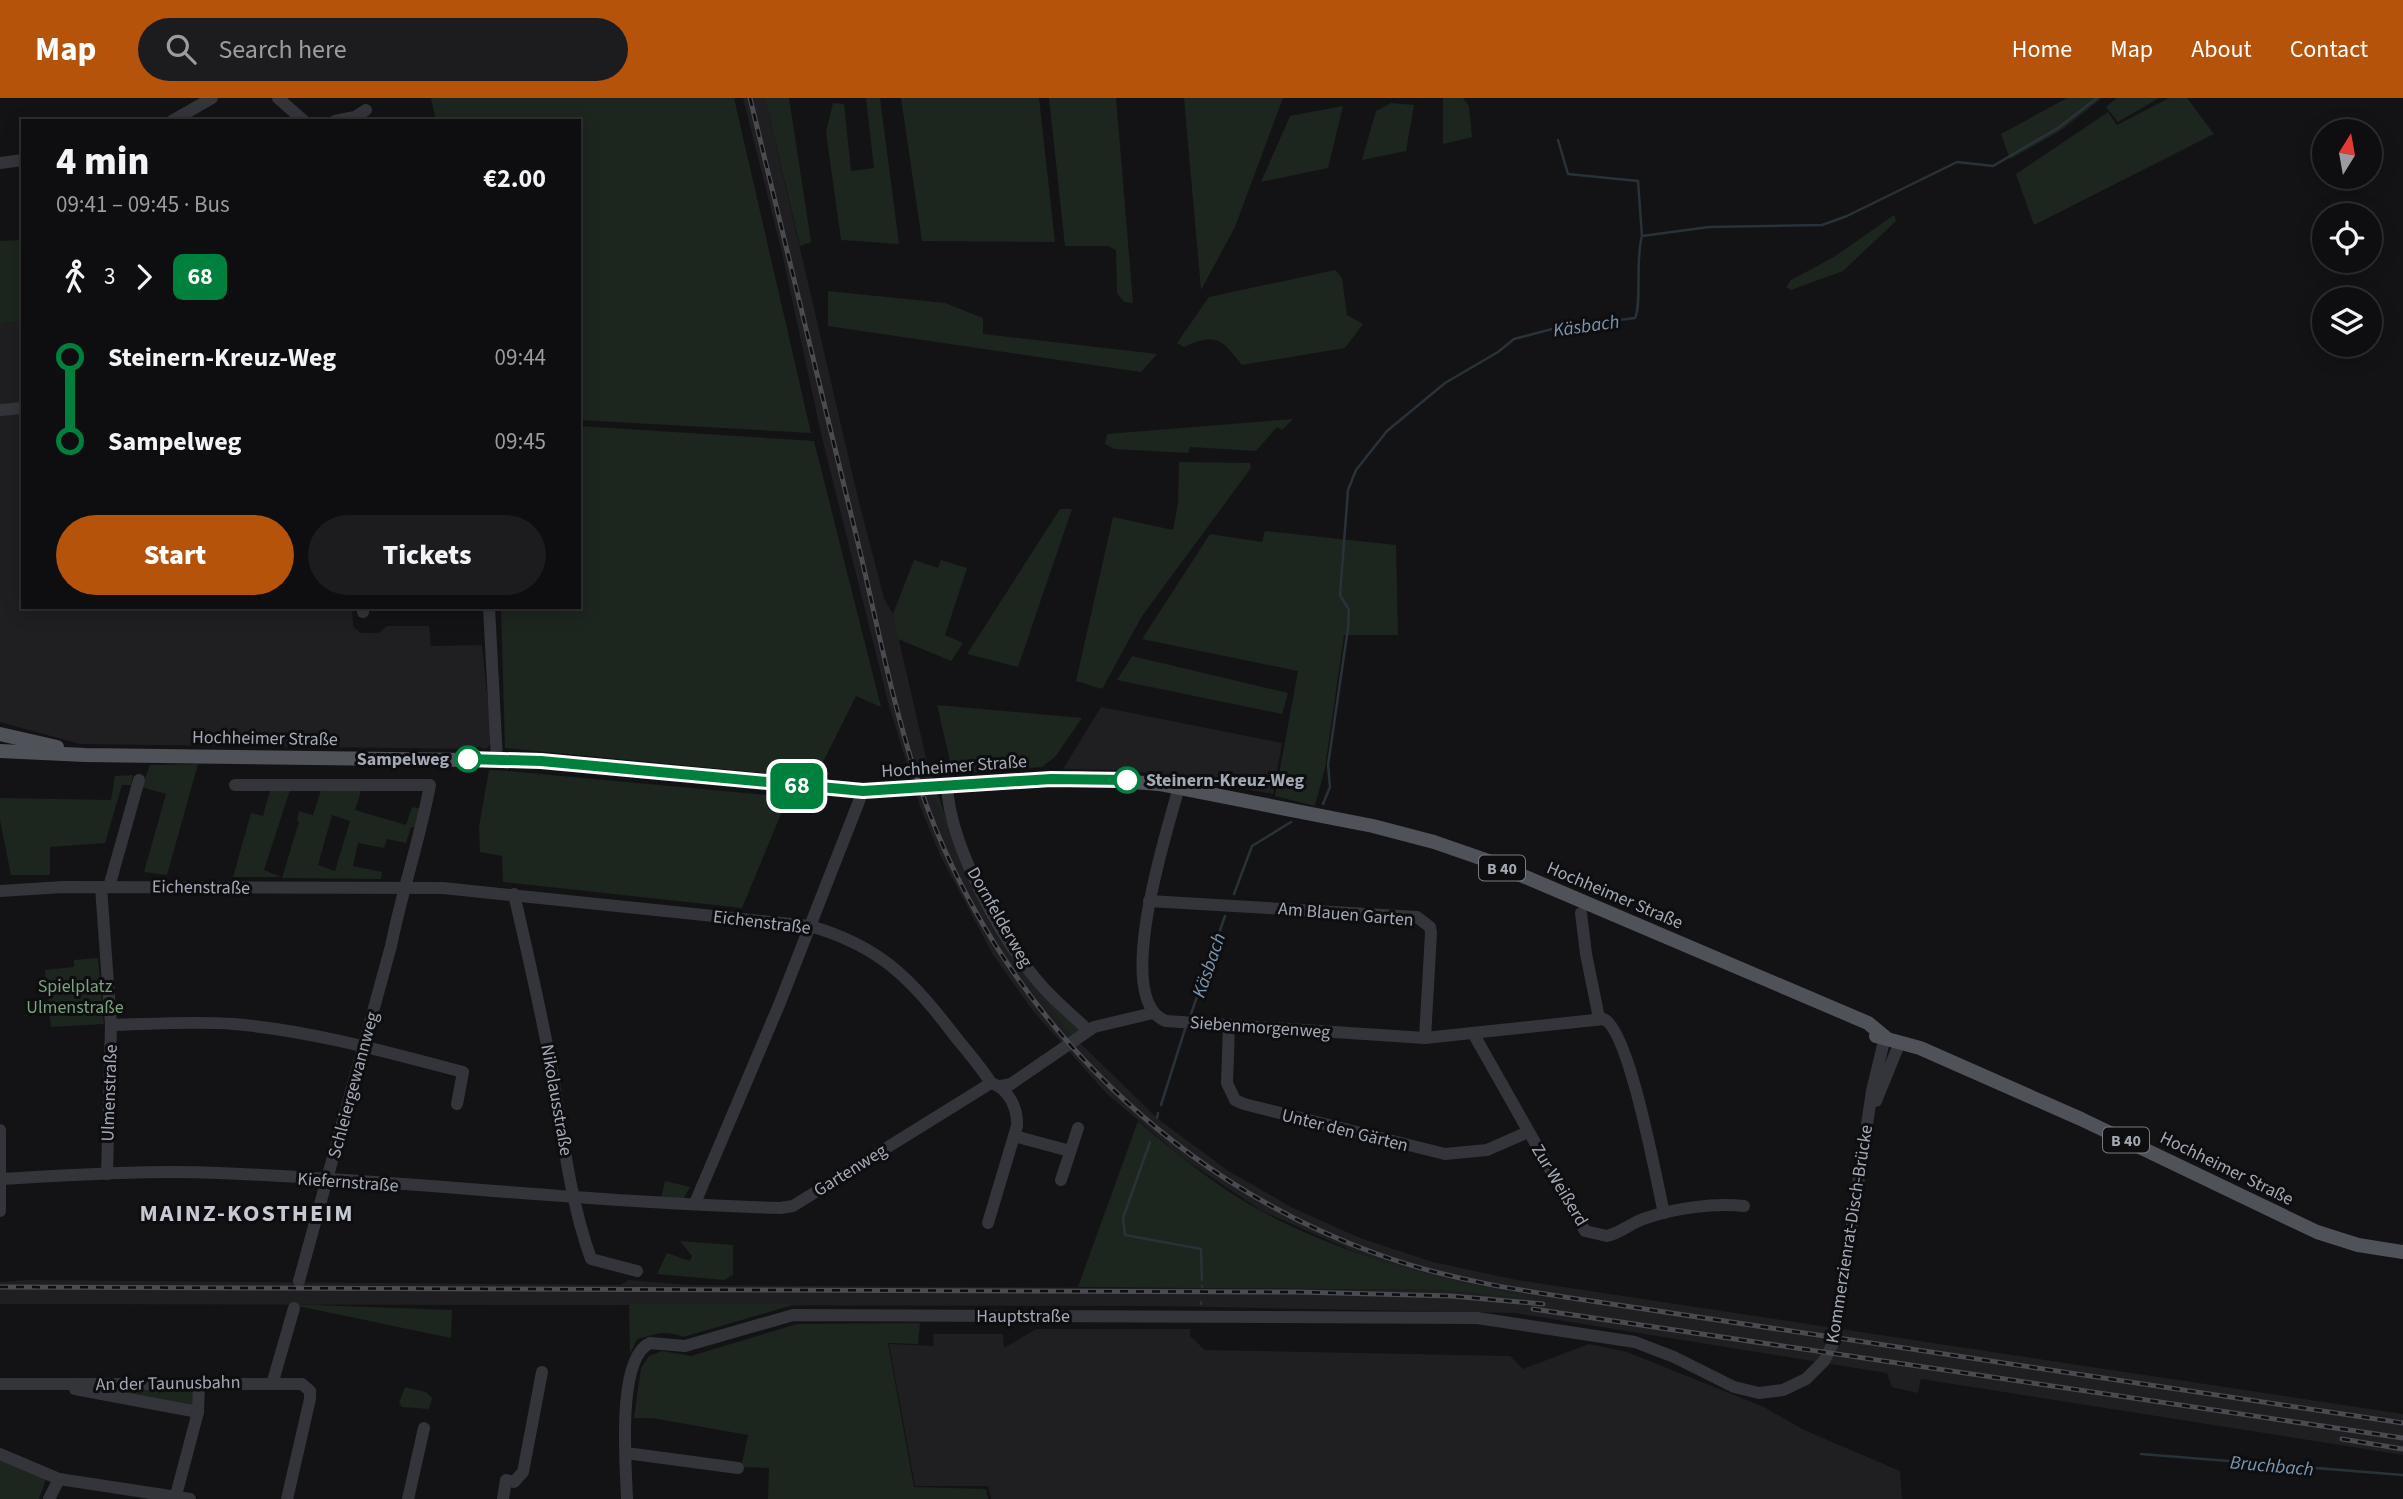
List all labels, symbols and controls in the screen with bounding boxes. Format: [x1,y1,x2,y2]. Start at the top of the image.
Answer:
search box [138,18,628,81]
text: Map [35,26,96,73]
icon: search [162,30,200,68]
text: Search here [218,31,347,68]
text: Home [2012,32,2072,67]
text: Map [2110,32,2153,67]
text: About [2191,32,2252,67]
text: Contact [2290,32,2368,67]
north arrow [2312,119,2382,189]
map controls [2312,119,2382,357]
text: 4 min [56,135,149,189]
text: €2.00 [483,160,546,197]
text: 09:41 – 09:45 · Bus [56,188,230,221]
button: locate [2312,203,2382,273]
icon: walk [56,258,94,296]
icon: forward [125,258,163,296]
text: 68 [187,259,213,294]
text: 3 [104,260,115,293]
button: layers [2312,287,2382,357]
water label: Käsbach [1551,308,1621,345]
text: Steinern-Kreuz-Weg [108,339,336,376]
text: 09:44 [495,341,546,374]
text: Sampelweg [108,423,241,460]
text: 09:45 [495,425,546,458]
button: Start [56,515,294,595]
button: Tickets [308,515,546,595]
street label: Hochheimer Straße [192,725,338,752]
marker: Sampelweg [455,746,481,772]
place label: Sampelweg [357,747,449,772]
street label: Hochheimer Straße [880,749,1028,784]
line badge: 68 [766,763,828,809]
marker: Steinern-Kreuz-Weg [1114,767,1140,793]
text: 68 [784,768,810,803]
place label: Steinern-Kreuz-Weg [1146,768,1304,793]
street label: Hochheimer Straße [1543,855,1687,935]
road number: B 40 [1479,856,1525,880]
street label: Dornfelderweg [961,863,1038,972]
street label: Eichenstraße [152,874,250,901]
street label: Am Blauen Garten [1277,896,1415,933]
street label: Eichenstraße [712,904,812,941]
water label: Käsbach [1186,929,1233,1001]
park label: Spielplatz Ulmenstraße [26,974,124,1020]
street label: Schleiergewannweg [322,1009,385,1161]
street label: Siebenmorgenweg [1189,1010,1331,1045]
street label: Nikolausstraße [534,1042,579,1158]
street label: Ulmenstraße [95,1044,124,1142]
street label: Unter den Gärten [1279,1103,1411,1158]
street label: Kommerzienrat-Disch-Brücke [1820,1123,1879,1345]
street label: Hochheimer Straße [2156,1125,2298,1212]
road number: B 40 [2103,1128,2149,1152]
street label: Gartenweg [809,1138,892,1203]
street label: Zur Weißerd [1525,1139,1594,1231]
street label: Kiefernstraße [297,1166,399,1199]
district label: MAINZ-KOSTHEIM [139,1196,355,1231]
street label: Hauptstraße [976,1304,1070,1329]
street label: An der Taunusbahn [95,1370,241,1397]
water label: Bruchbach [2229,1449,2315,1484]

